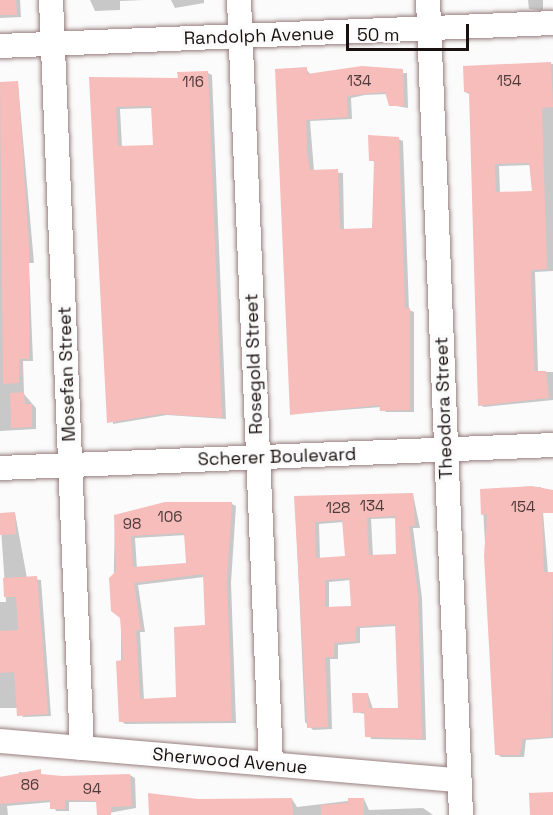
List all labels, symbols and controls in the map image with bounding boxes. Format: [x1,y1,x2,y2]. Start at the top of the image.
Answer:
scale bar [349,12,472,50]
street label: Randolph Avenue [183,23,335,49]
text: 50 m [357,23,399,46]
house number: 134 [347,72,371,90]
house number: 154 [497,72,521,90]
house number: 116 [182,73,204,91]
street label: Rosegold Street [241,293,267,435]
street label: Mosefan Street [54,306,80,442]
street label: Theodora Street [431,336,457,480]
street label: Scherer Boulevard [197,443,357,471]
house number: 134 [360,497,384,515]
house number: 154 [511,498,535,516]
house number: 128 [326,499,350,517]
house number: 106 [157,508,183,526]
house number: 98 [123,515,141,533]
street label: Sherwood Avenue [151,743,309,779]
house number: 86 [21,776,39,794]
house number: 94 [83,780,101,798]

